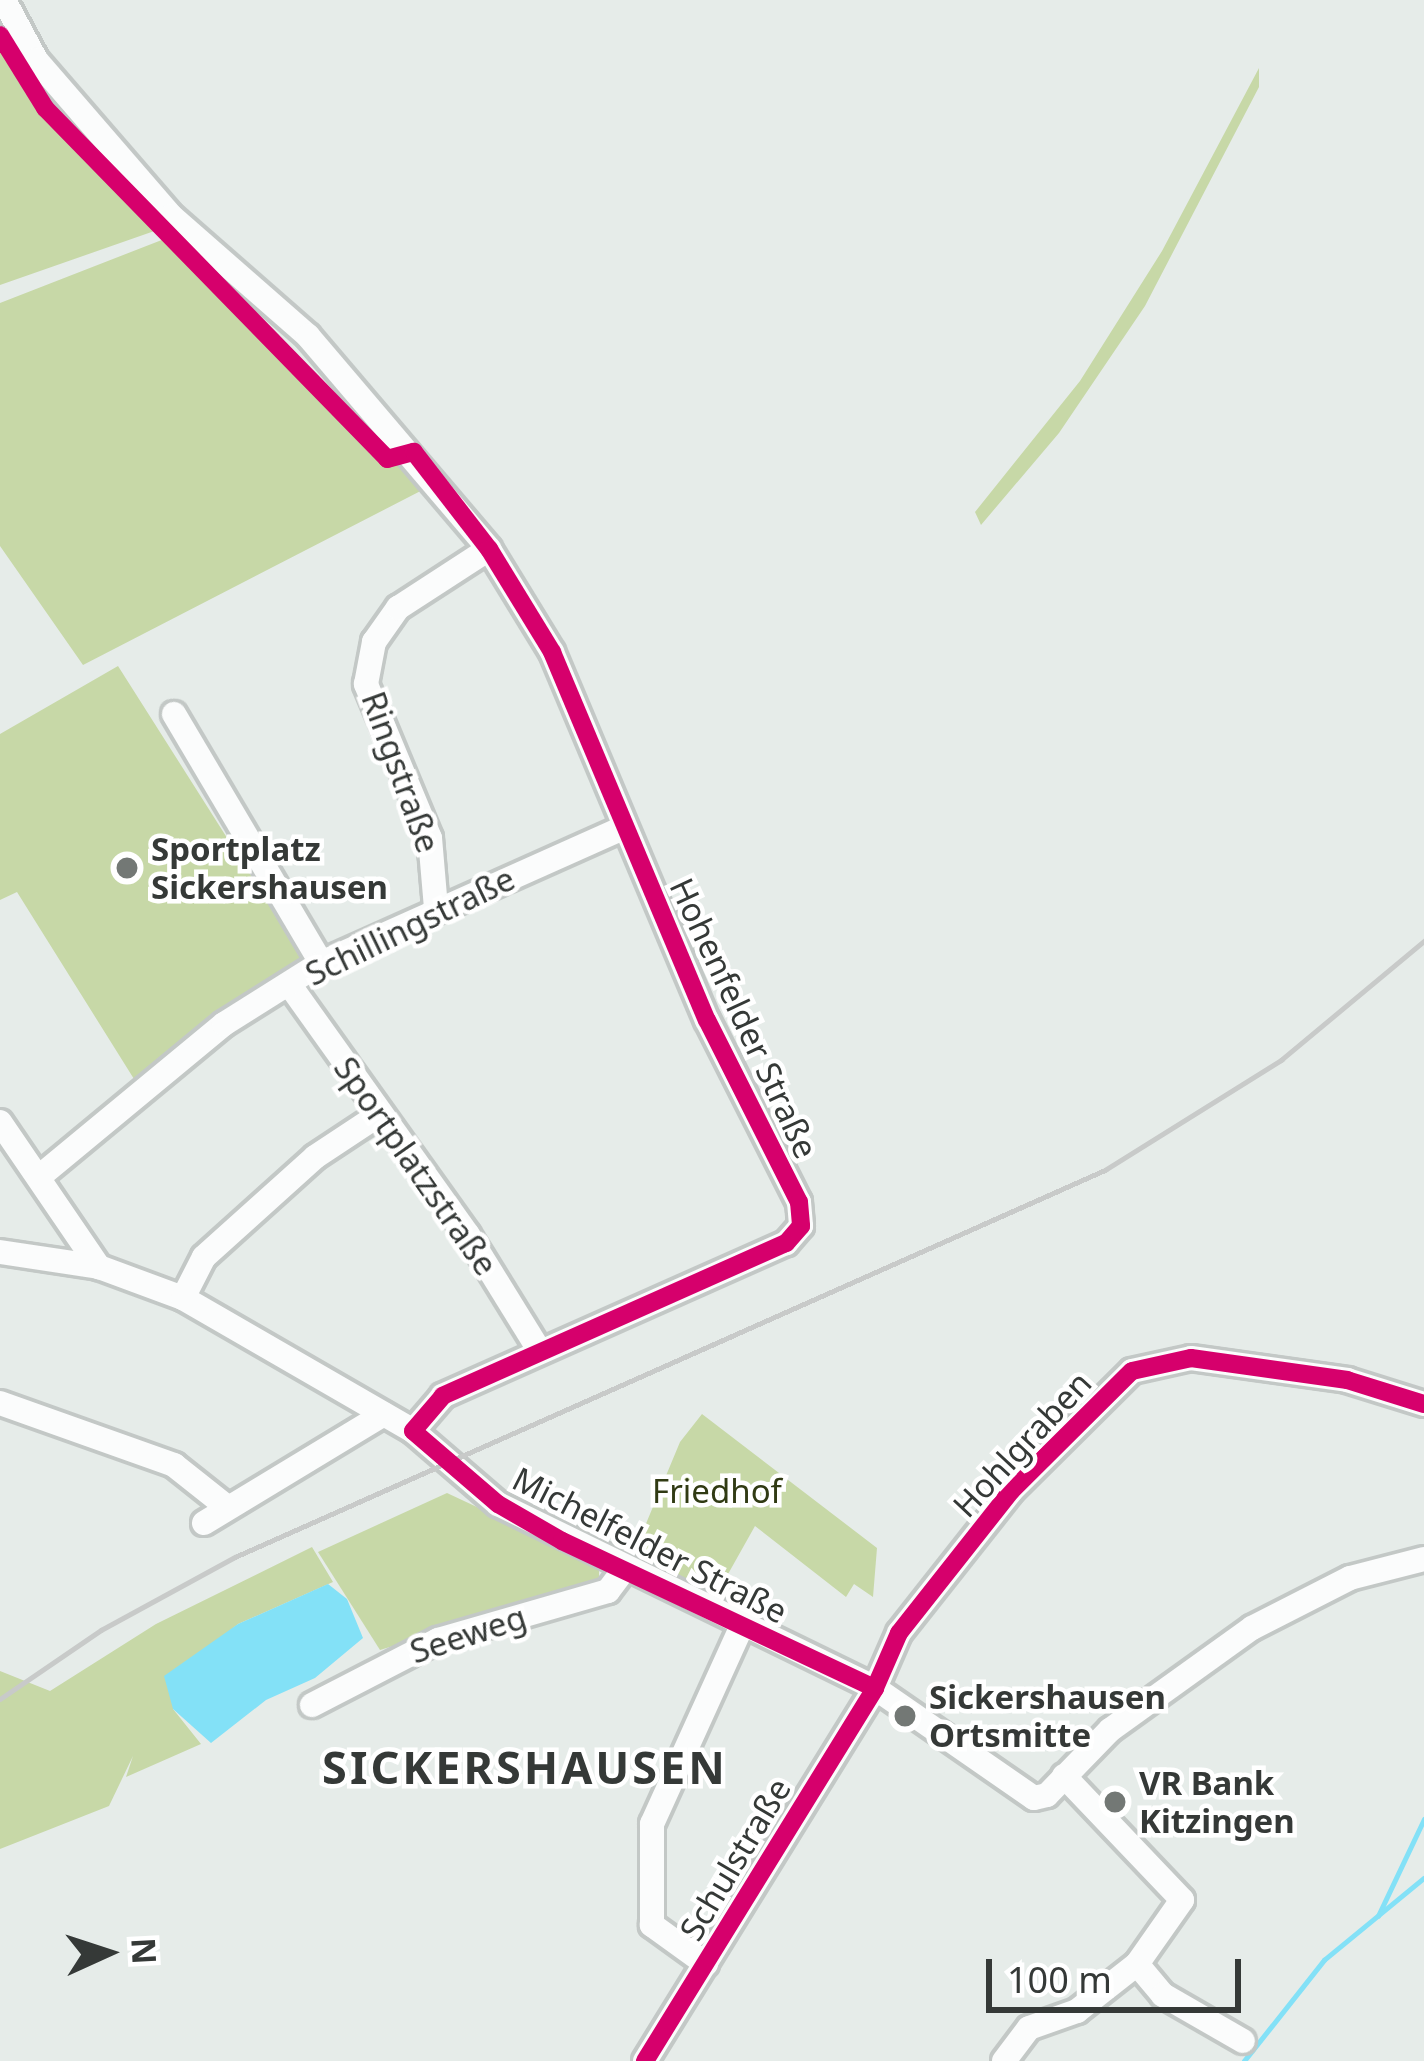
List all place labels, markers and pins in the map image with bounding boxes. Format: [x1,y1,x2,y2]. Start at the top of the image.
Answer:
place label: Sportplatz Sickershausen [151,829,388,907]
marker: Sportplatz Sickershausen [114,855,140,881]
place label: Sickershausen Ortsmitte [929,1677,1166,1755]
marker: Sickershausen Ortsmitte [892,1703,918,1729]
place label: VR Bank Kitzingen [1139,1763,1295,1841]
marker: VR Bank Kitzingen [1102,1789,1128,1815]

